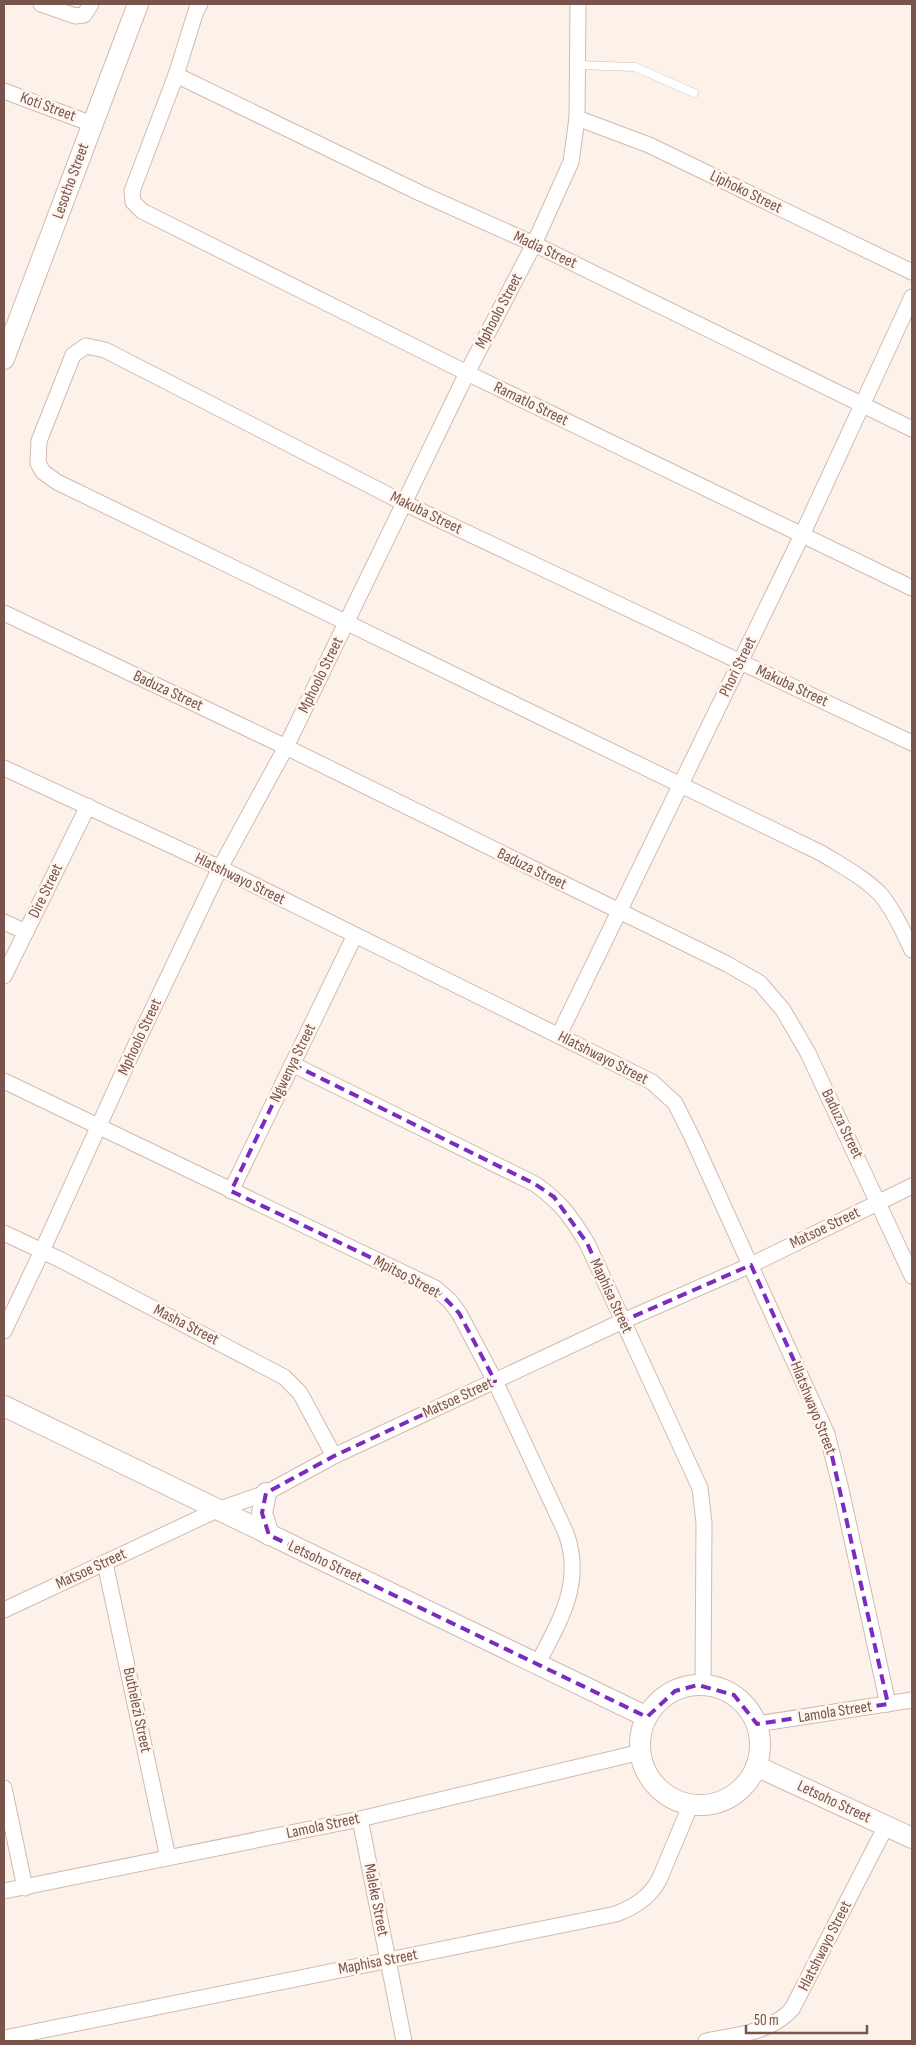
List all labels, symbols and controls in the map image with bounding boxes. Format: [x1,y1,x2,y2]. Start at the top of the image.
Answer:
street label: Koti Street [18,88,78,126]
street label: Lesotho Street [49,140,94,221]
street label: Liphoko Street [707,166,785,218]
street label: Madia Street [510,227,580,273]
street label: Mphoolo Street [471,270,527,352]
street label: Ramatlo Street [491,378,571,430]
street label: Makuba Street [387,487,465,539]
street label: Mphoolo Street [294,634,348,716]
street label: Phori Street [715,634,761,700]
street label: Makuba Street [753,661,831,711]
street label: Baduza Street [130,667,206,715]
street label: Baduza Street [494,844,570,894]
street label: Hlatshwayo Street [192,849,289,909]
street label: Dire Street [25,861,67,921]
street label: Mphoolo Street [114,996,166,1078]
street label: Ngwenya Street [266,1021,320,1105]
street label: Hlatshwayo Street [555,1027,651,1089]
street label: Baduza Street [817,1086,867,1162]
street label: Matsoe Street [787,1203,863,1253]
street label: Mpitso Street [371,1252,444,1302]
street label: Maphisa Street [585,1256,637,1336]
street label: Masha Street [150,1300,222,1350]
street label: Hlatshwayo Street [786,1359,840,1457]
street label: Matsoe Street [420,1373,496,1423]
street label: Letsoho Street [285,1537,365,1587]
street label: Matsoe Street [53,1544,129,1594]
street label: Buthelezi Street [119,1666,155,1754]
street label: Lamola Street [797,1697,873,1727]
street label: Letsoho Street [794,1777,874,1827]
street label: Lamola Street [285,1809,361,1843]
street label: Maleke Street [360,1862,392,1938]
street label: Hlatshwayo Street [794,1898,856,1994]
street label: Maphisa Street [337,1945,419,1979]
scale bar [746,2002,867,2034]
text: 50 m [754,2011,779,2030]

